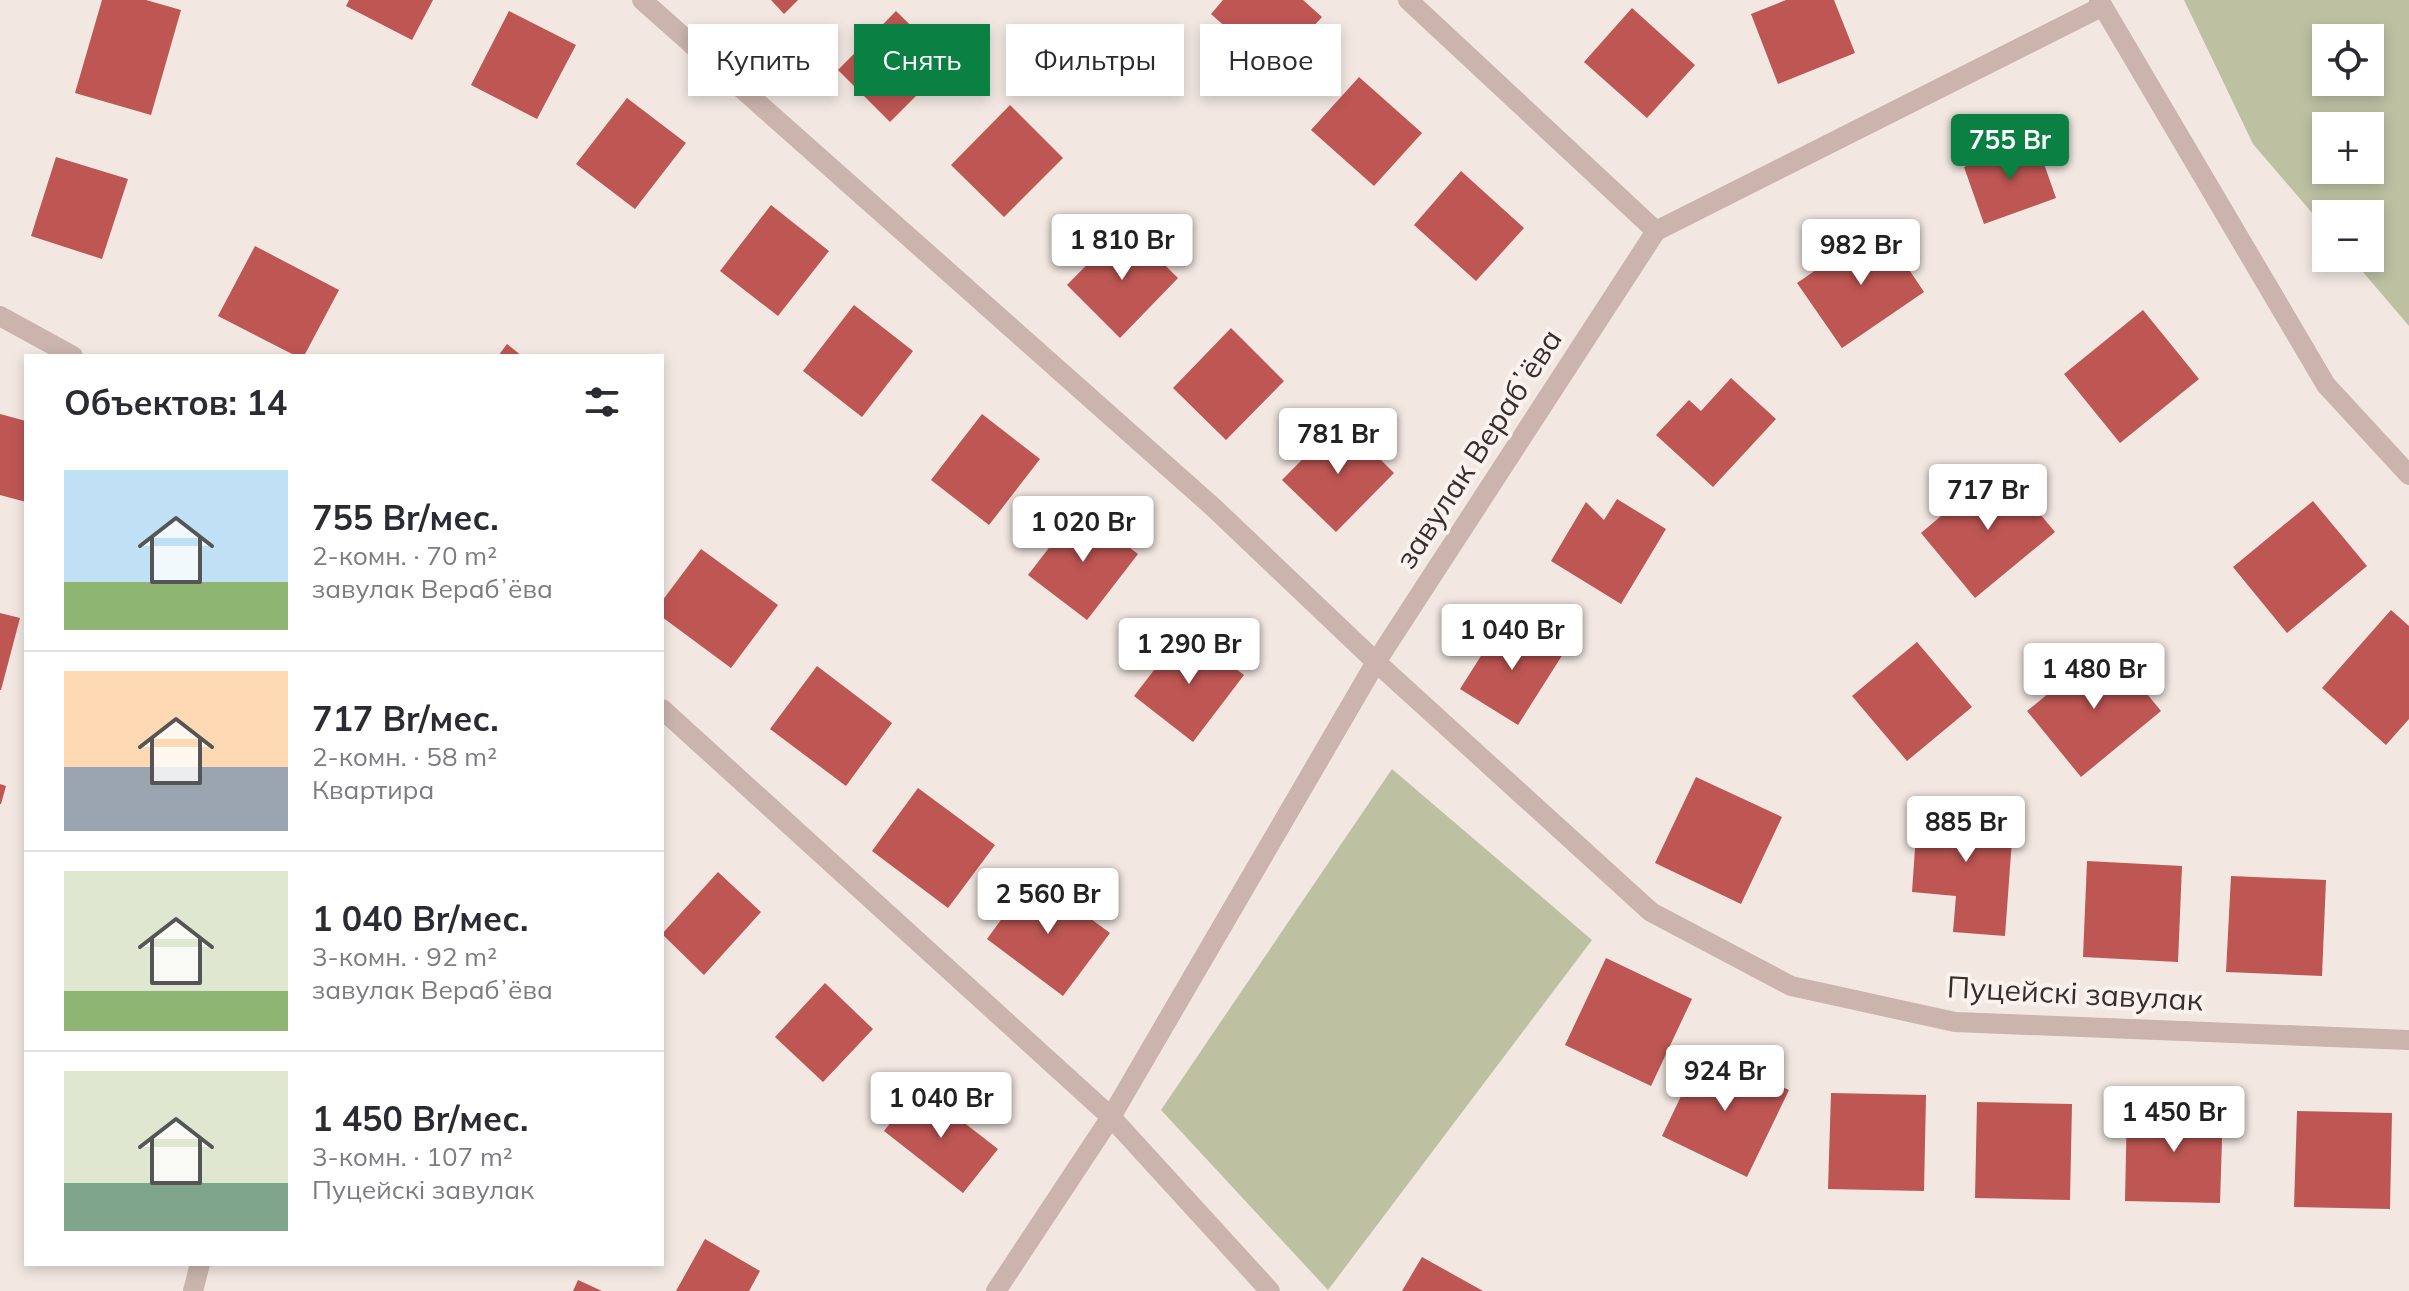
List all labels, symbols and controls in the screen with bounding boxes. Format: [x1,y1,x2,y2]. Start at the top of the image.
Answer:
chip: Купить [688,24,838,96]
chip: Снять [854,24,990,96]
chip: Фильтры [1006,24,1184,96]
chip: Новое [1200,24,1341,96]
map controls [2312,24,2384,272]
button: locate [2312,24,2384,96]
button: + [2312,112,2384,184]
pin: 755 Br [1945,114,2075,182]
text: 755 Br [1969,123,2051,156]
button: − [2312,200,2384,272]
pin: 1 810 Br [1039,214,1205,282]
pin: 982 Br [1796,219,1926,287]
text: 1 810 Br [1070,223,1174,256]
text: 982 Br [1820,228,1902,261]
street label: завулак Верабʼёва [1387,322,1570,575]
icon: filters [580,380,624,424]
text: Объектов: 14 [64,381,287,424]
pin: 781 Br [1273,408,1403,476]
text: 781 Br [1297,417,1379,450]
pin: 717 Br [1923,464,2053,532]
text: 717 Br [1947,473,2029,506]
text: 755 Br/мес. [312,496,499,539]
pin: 1 020 Br [1000,496,1166,564]
icon: home [128,502,224,598]
text: 1 020 Br [1031,505,1135,538]
text: 2-комн. · 70 m² [312,539,497,572]
text: завулак Верабʼёва [312,572,553,605]
pin: 1 040 Br [1429,604,1595,672]
text: 1 040 Br [1460,613,1564,646]
pin: 1 290 Br [1106,618,1272,686]
text: 1 290 Br [1137,627,1241,660]
pin: 1 480 Br [2011,643,2177,711]
text: 1 480 Br [2042,652,2146,685]
text: 717 Br/мес. [312,697,499,740]
icon: home [128,703,224,799]
text: 2-комн. · 58 m² [312,740,497,773]
text: Квартира [312,773,434,806]
pin: 885 Br [1901,796,2031,864]
text: 885 Br [1925,805,2007,838]
pin: 2 560 Br [965,868,1131,936]
text: 2 560 Br [996,877,1100,910]
text: 1 040 Br/мес. [312,897,529,940]
icon: home [128,903,224,999]
text: 3-комн. · 92 m² [312,940,497,973]
street label: Пуцейскі завулак [1946,967,2205,1019]
text: завулак Верабʼёва [312,973,553,1006]
pin: 924 Br [1660,1045,1790,1113]
text: 924 Br [1684,1054,1766,1087]
pin: 1 040 Br [858,1072,1024,1140]
text: 1 040 Br [889,1081,993,1114]
pin: 1 450 Br [2091,1086,2257,1154]
text: 1 450 Br [2122,1095,2226,1128]
text: 1 450 Br/мес. [312,1097,529,1140]
icon: home [128,1103,224,1199]
text: 3-комн. · 107 m² [312,1140,513,1173]
text: Пуцейскі завулак [312,1173,534,1206]

